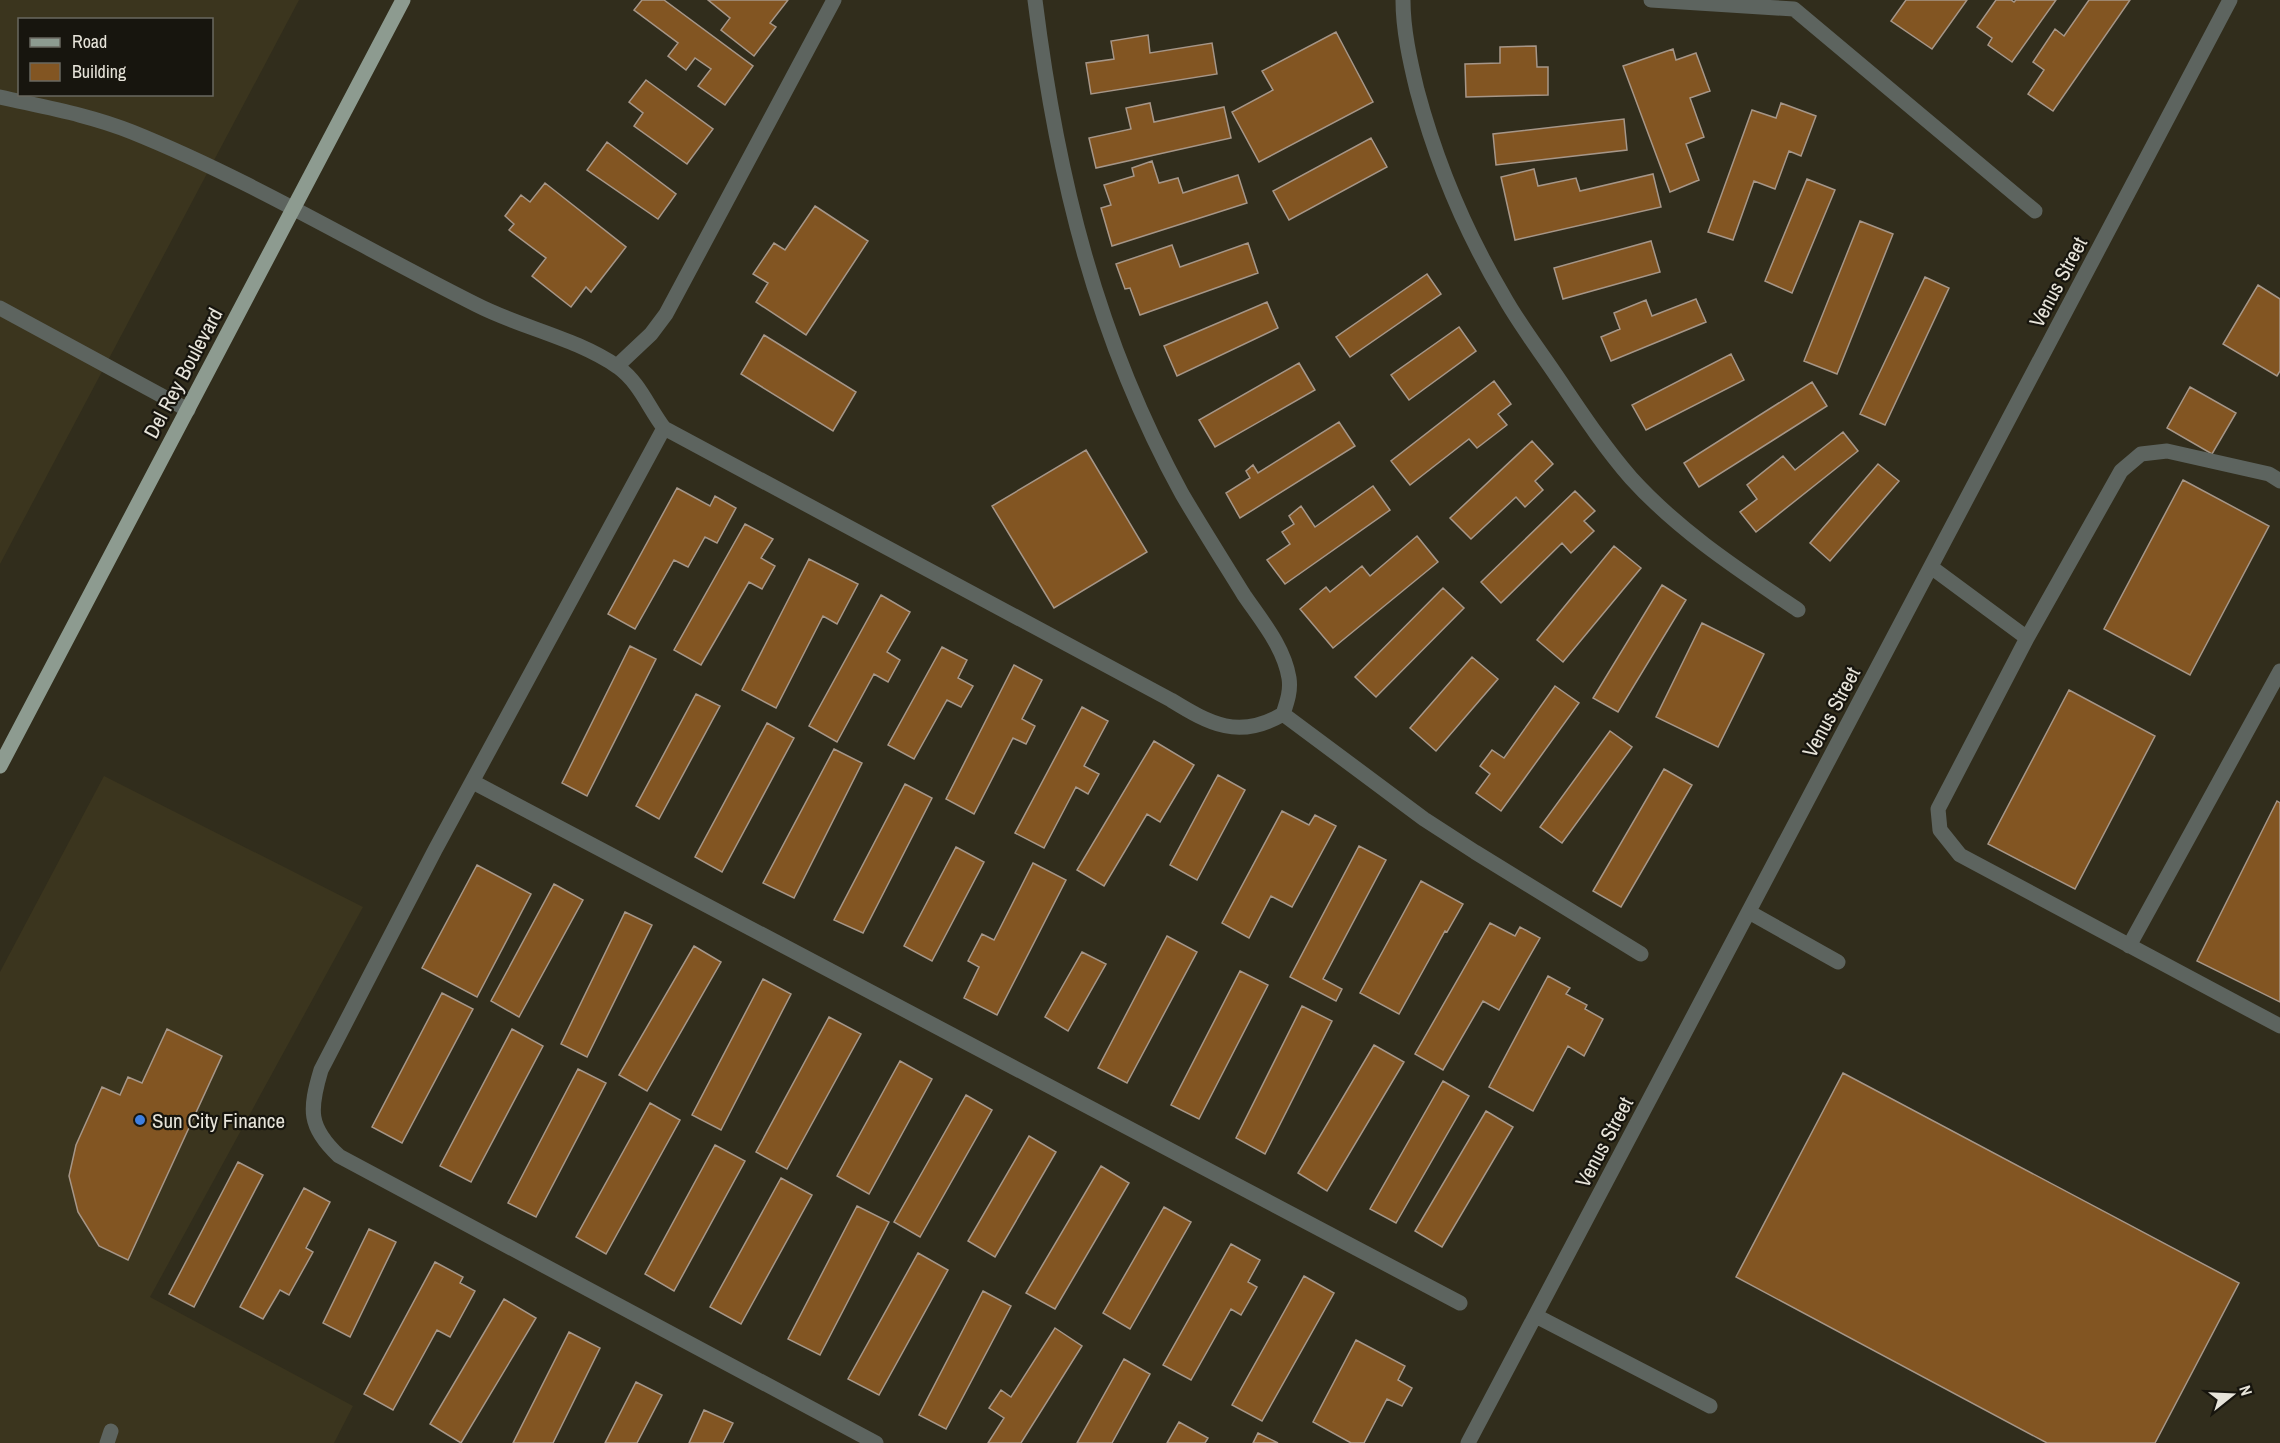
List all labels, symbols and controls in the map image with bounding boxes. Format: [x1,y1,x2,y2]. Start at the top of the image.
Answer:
legend [18,18,213,96]
text: Road [72,29,107,54]
text: Building [72,59,127,84]
street label: Venus Street [2022,231,2094,332]
street label: Del Rey Boulevard [136,303,230,443]
street label: Venus Street [1795,661,1867,762]
street label: Venus Street [1568,1091,1640,1192]
place label: Sun City Finance [152,1106,285,1135]
marker: Sun City Finance [133,1113,147,1127]
north arrow [2202,1365,2262,1425]
text: N [2234,1382,2258,1398]

